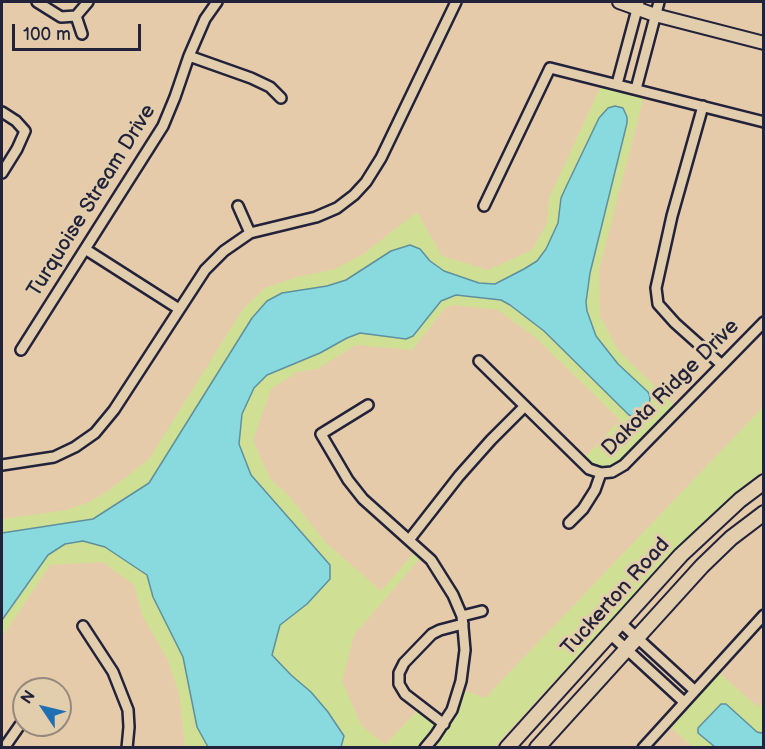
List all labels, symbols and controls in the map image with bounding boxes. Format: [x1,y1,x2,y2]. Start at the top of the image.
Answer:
scale bar [15,12,144,50]
text: 100 m [23,24,71,45]
street label: Turquoise Stream Drive [22,100,162,302]
street label: Dakota Ridge Drive [597,314,745,462]
street label: Tuckerton Road [556,533,676,661]
north arrow [12,677,72,737]
text: N [17,687,40,708]

